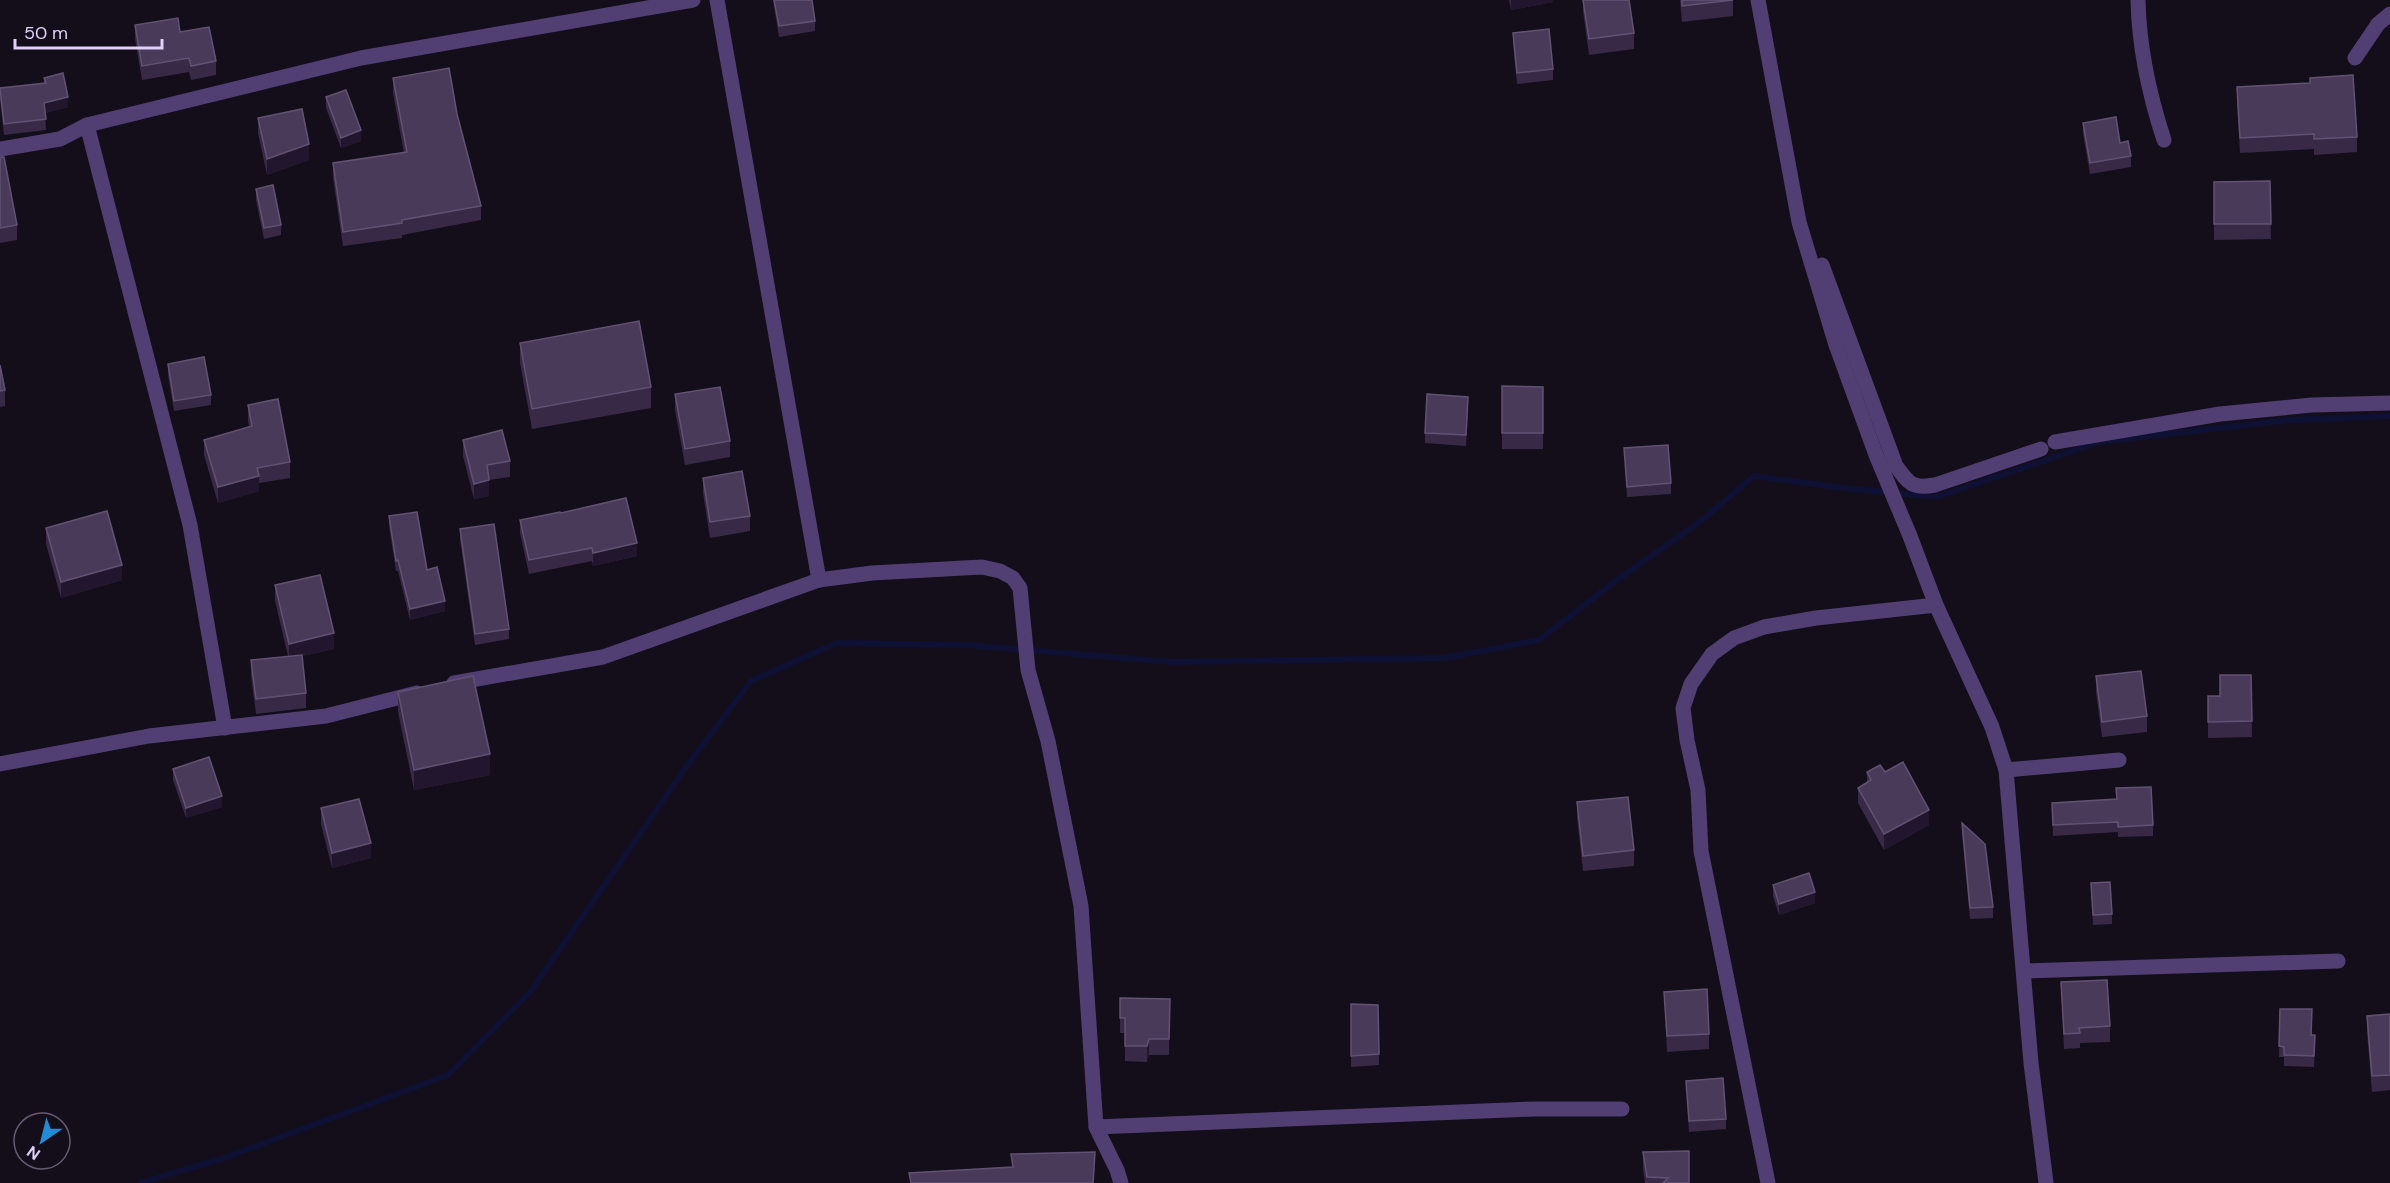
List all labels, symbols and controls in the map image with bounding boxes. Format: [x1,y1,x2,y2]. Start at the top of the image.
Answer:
scale bar [15,12,162,50]
text: 50 m [24,21,68,45]
north arrow [12,1111,72,1171]
text: N [23,1141,44,1165]

